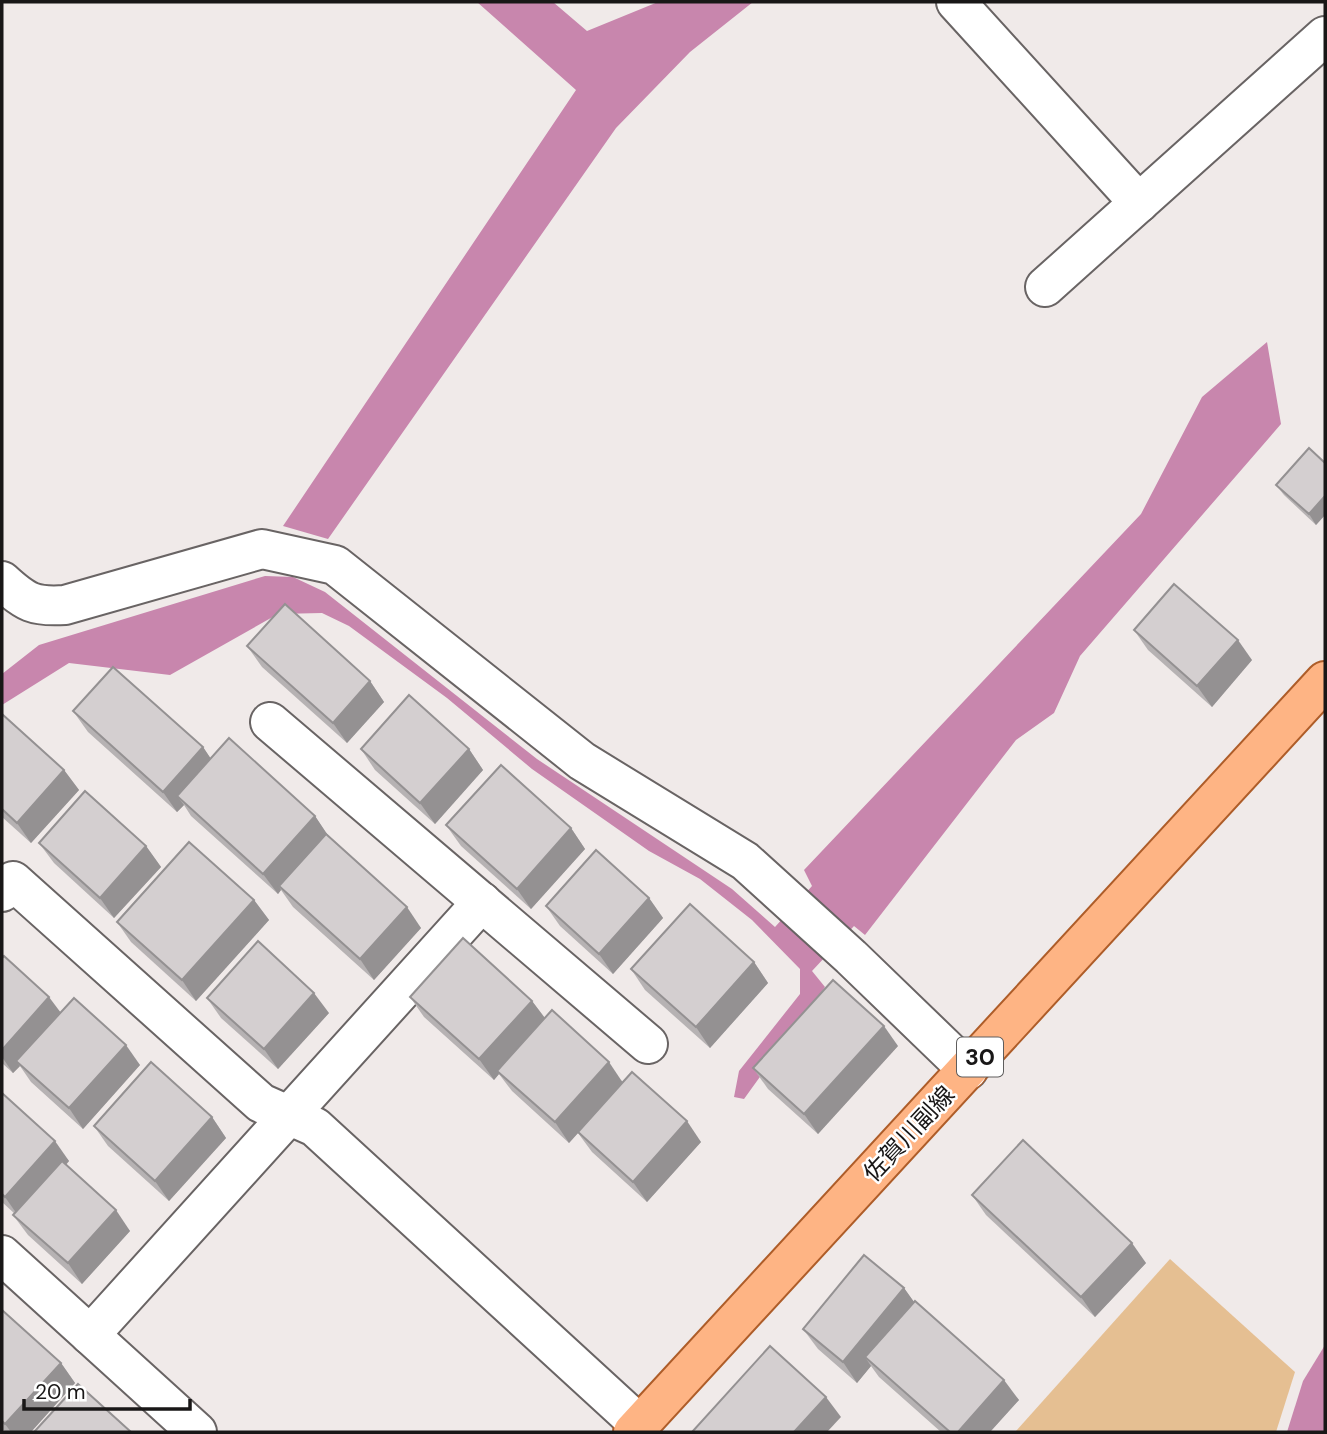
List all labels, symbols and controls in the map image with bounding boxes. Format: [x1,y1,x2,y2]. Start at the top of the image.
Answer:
road number: 30 [957,1038,1003,1076]
street label: 佐賀川副線 [856,1079,961,1188]
scale bar [24,1368,191,1412]
text: 20 m [35,1378,86,1406]

